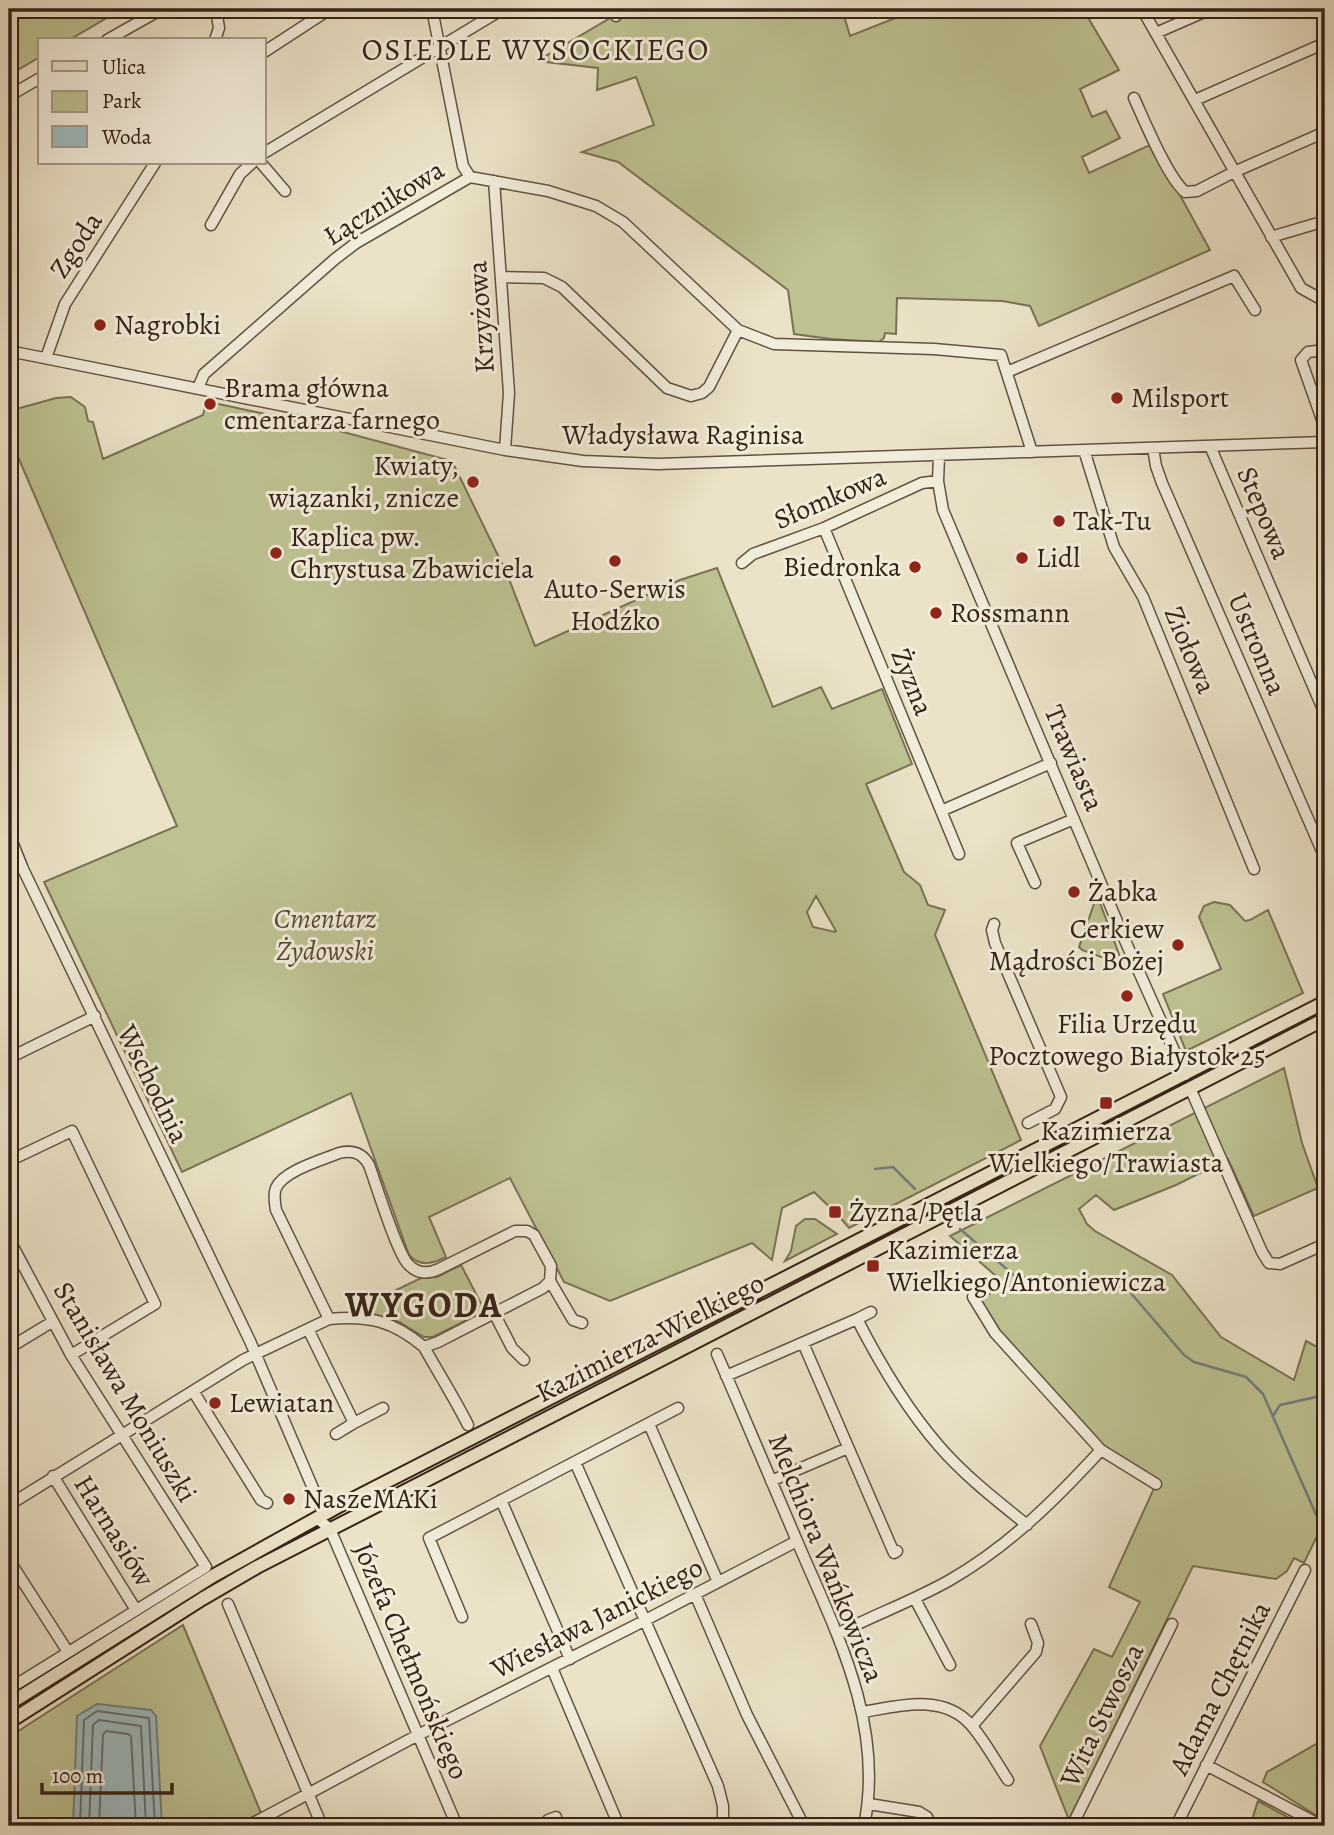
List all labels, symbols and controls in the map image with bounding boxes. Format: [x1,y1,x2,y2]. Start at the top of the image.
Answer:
district label: OSIEDLE WYSOCKIEGO [362,30,710,70]
legend [38,38,266,164]
text: Ulica [102,53,146,81]
text: Park [102,87,142,115]
text: Woda [101,123,152,151]
street label: Łącznikowa [316,151,452,255]
street label: Zgoda [40,204,112,286]
street label: Krzyżowa [458,260,504,374]
place label: Nagrobki [114,306,221,344]
marker: Nagrobki [92,317,108,333]
place label: Brama główna cmentarza farnego [224,369,440,439]
place label: Milsport [1131,379,1229,417]
marker: Milsport [1109,390,1125,406]
marker: Brama główna cmentarza farnego [202,396,218,412]
street label: Władysława Raginisa [561,416,804,454]
place label: Kwiaty, wiązanki, znicze [268,447,459,517]
street label: Słomkowa [768,457,892,539]
street label: Stepowa [1228,461,1300,565]
marker: Kwiaty, wiązanki, znicze [465,474,481,490]
place label: Tak-Tu [1073,502,1152,540]
marker: Tak-Tu [1051,513,1067,529]
place label: Kaplica pw. Chrystusa Zbawiciela [290,518,534,588]
place label: Lidl [1036,539,1080,577]
marker: Kaplica pw. Chrystusa Zbawiciela [268,545,284,561]
place label: Biedronka [783,548,901,586]
marker: Lidl [1014,550,1030,566]
marker: Auto-Serwis Hodźko [607,553,623,569]
marker: Biedronka [907,559,923,575]
place label: Auto-Serwis Hodźko [543,570,686,640]
street label: Ustronna [1218,587,1296,701]
place label: Rossmann [950,594,1070,632]
street label: Ziołowa [1155,601,1225,699]
marker: Rossmann [928,605,944,621]
street label: Żyzna [881,643,943,721]
street label: Trawiasta [1035,699,1113,817]
place label: Żabka [1088,873,1158,911]
marker: Żabka [1066,884,1082,900]
park label: Cmentarz Żydowski [274,900,377,970]
place label: Cerkiew Mądrości Bożej [989,910,1164,980]
marker: Cerkiew Mądrości Bożej [1170,937,1186,953]
marker: Filia Urzędu Pocztowego Białystok 25 [1119,988,1135,1004]
place label: Filia Urzędu Pocztowego Białystok 25 [988,1005,1266,1075]
street label: Wschodnia [108,1017,198,1150]
marker: Kazimierza Wielkiego/Trawiasta [1098,1095,1114,1111]
place label: Kazimierza Wielkiego/Trawiasta [987,1112,1224,1182]
place label: Żyzna/Pętla [849,1193,983,1231]
marker: Żyzna/Pętla [827,1204,843,1220]
place label: Kazimierza Wielkiego/Antoniewicza [886,1231,1166,1301]
marker: Kazimierza Wielkiego/Antoniewicza [865,1258,881,1274]
street label: Kazimierza Wielkiego [529,1264,771,1412]
street label: Stanisława Moniuszki [44,1275,206,1509]
district label: WYGODA [344,1281,503,1329]
place label: Lewiatan [229,1384,334,1422]
marker: Lewiatan [207,1395,223,1411]
street label: Melchiora Wańkowicza [759,1428,893,1688]
street label: Harnasiów [65,1468,163,1594]
place label: NaszeMAKi [303,1480,438,1518]
marker: NaszeMAKi [281,1491,297,1507]
street label: Józefa Chełmońskiego [344,1537,478,1785]
street label: Wiesława Janickiego [484,1548,710,1688]
street label: Adama Chętnika [1160,1595,1280,1782]
street label: Wita Stwosza [1050,1637,1153,1794]
scale bar [42,1751,172,1795]
text: 100 m [52,1762,103,1790]

